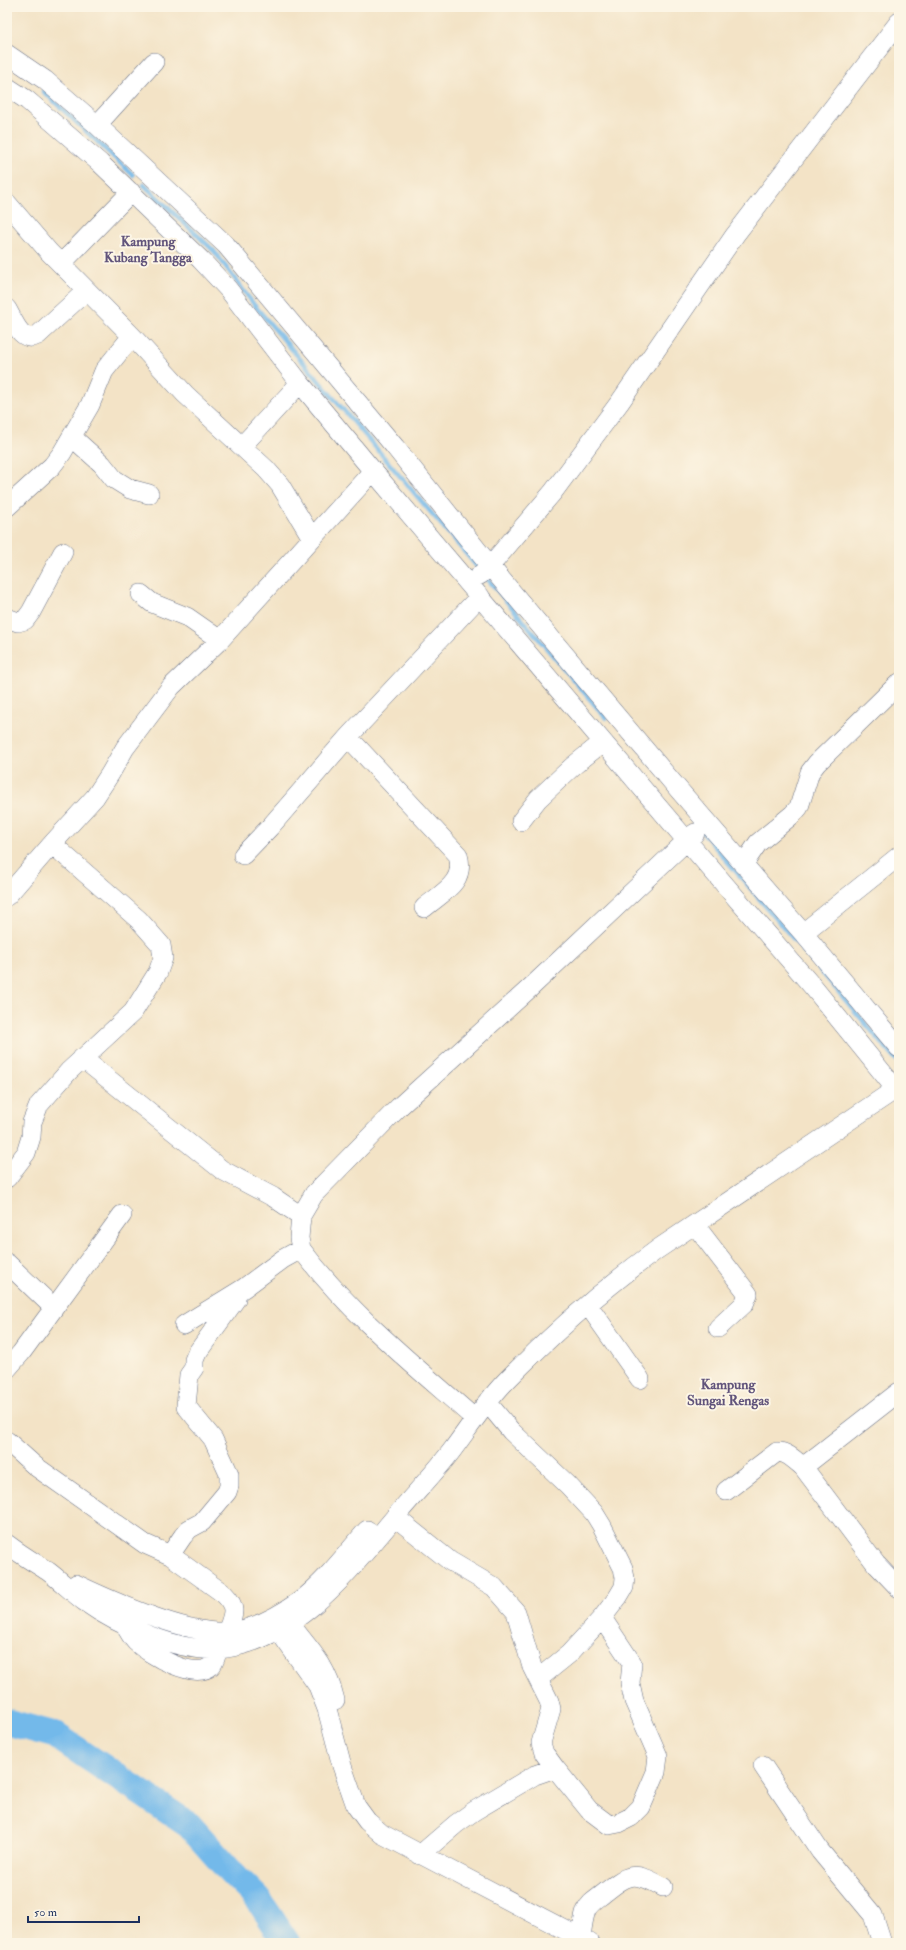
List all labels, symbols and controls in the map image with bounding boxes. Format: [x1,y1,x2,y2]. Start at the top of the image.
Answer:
district label: Kampung Kubang Tangga [104,233,193,267]
district label: Kampung Sungai Rengas [687,1376,769,1410]
scale bar [28,1898,139,1924]
text: 50 m [34,1905,58,1920]

